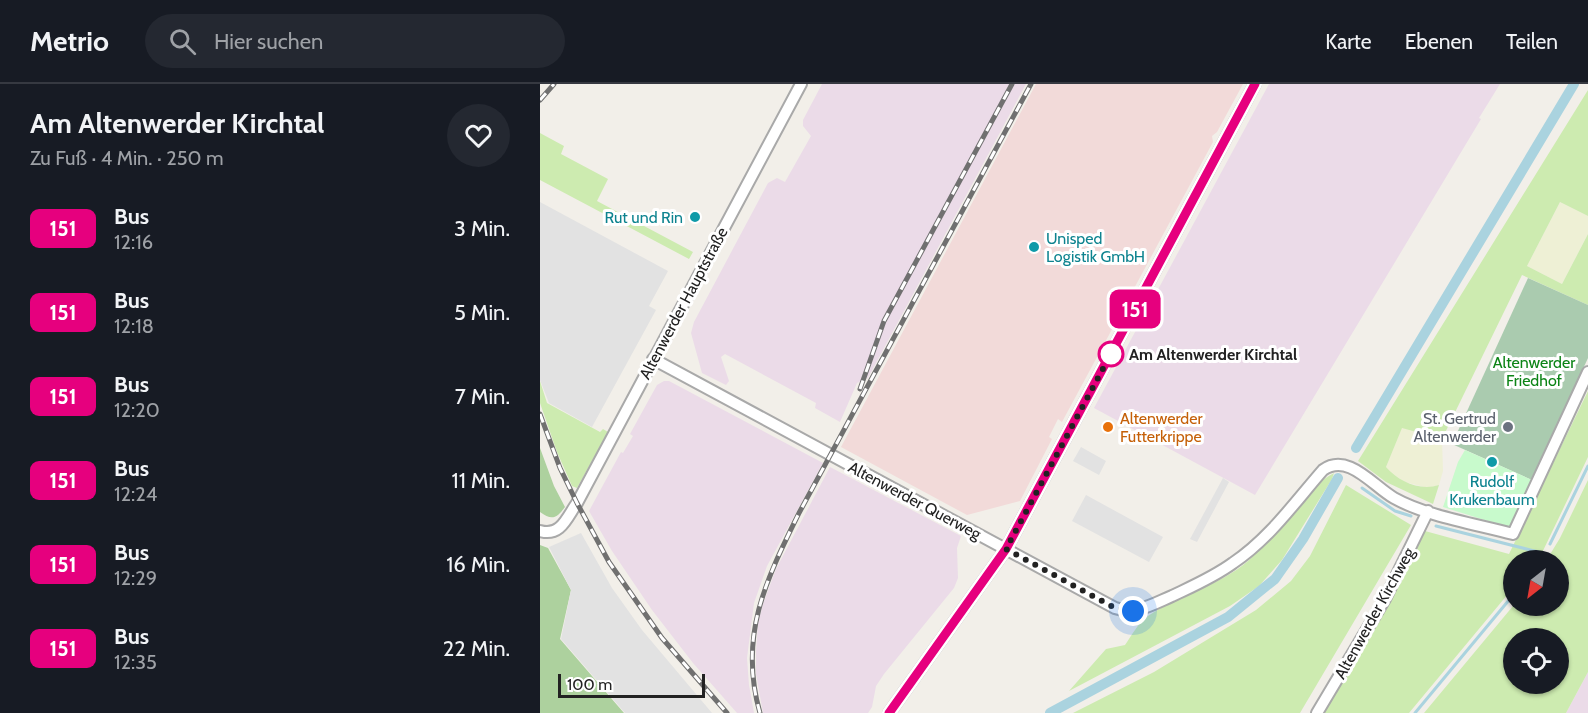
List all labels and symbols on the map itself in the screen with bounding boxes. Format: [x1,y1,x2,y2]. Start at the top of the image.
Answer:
place label: Rut und Rin [604,208,683,227]
marker: Rut und Rin [688,210,702,224]
street label: Altenwerder Hauptstraße [635,224,732,383]
place label: Unisped Logistik GmbH [1046,229,1145,266]
marker: Unisped Logistik GmbH [1027,240,1041,254]
line badge: 151 [1100,290,1170,328]
marker: Am Altenwerder Kirchtal [1098,341,1124,367]
place label: Am Altenwerder Kirchtal [1129,345,1297,364]
park label: Altenwerder Friedhof [1493,353,1576,390]
place label: Altenwerder Futterkrippe [1120,409,1203,446]
place label: St. Gertrud Altenwerder [1414,409,1497,446]
marker: Altenwerder Futterkrippe [1101,420,1115,434]
marker: St. Gertrud Altenwerder [1501,420,1515,434]
marker: Rudolf Krukenbaum [1485,455,1499,469]
street label: Altenwerder Querweg [845,457,985,544]
place label: Rudolf Krukenbaum [1449,472,1535,509]
street label: Altenwerder Kirchweg [1330,543,1419,682]
north arrow [1503,550,1569,616]
your location [1118,596,1148,626]
scale bar [558,671,705,698]

